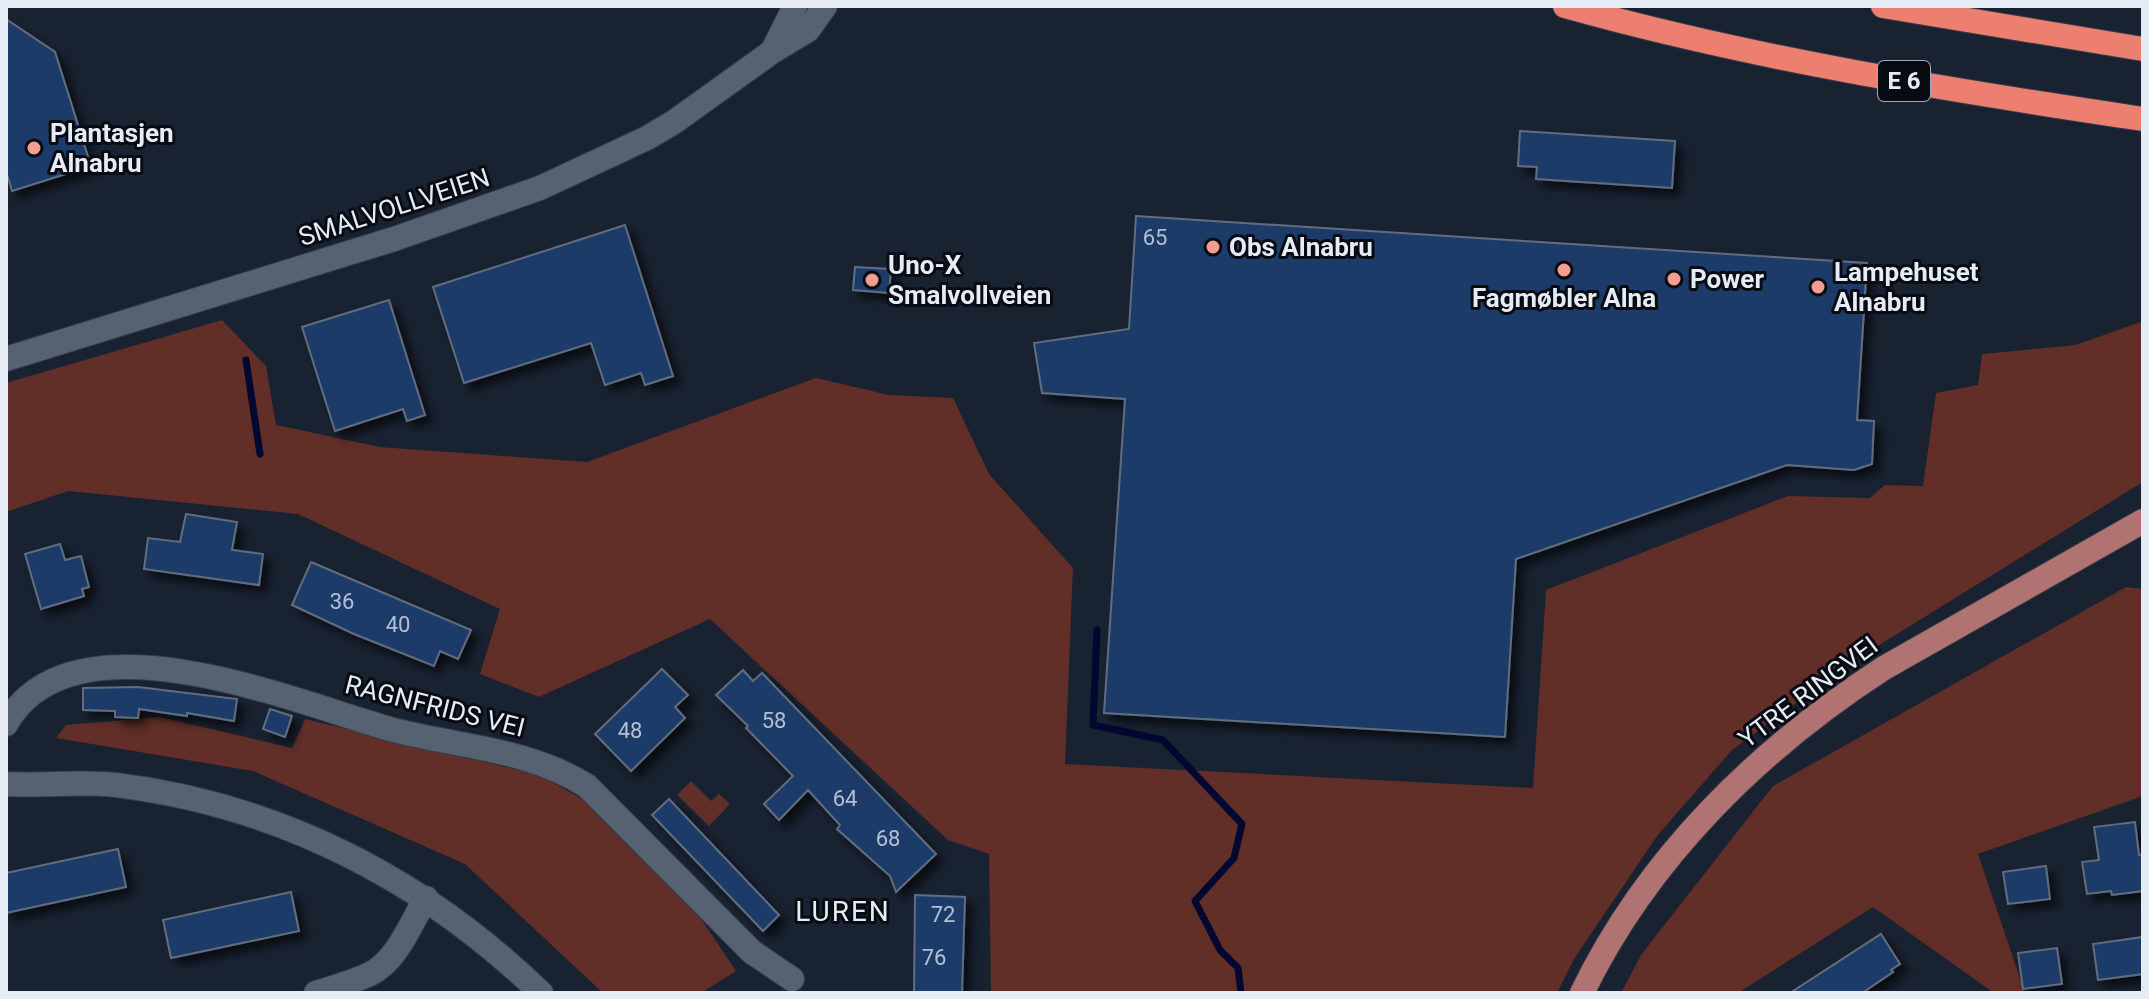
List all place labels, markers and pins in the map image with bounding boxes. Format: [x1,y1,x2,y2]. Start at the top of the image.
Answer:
place label: Plantasjen Alnabru [50,118,174,178]
marker: Plantasjen Alnabru [25,139,43,157]
place label: Obs Alnabru [1229,232,1373,262]
marker: Obs Alnabru [1204,238,1222,256]
place label: Uno-X Smalvollveien [888,250,1051,310]
place label: Lampehuset Alnabru [1834,257,1979,317]
marker: Fagmøbler Alna [1555,261,1573,279]
place label: Power [1690,264,1764,294]
marker: Power [1665,270,1683,288]
marker: Uno-X Smalvollveien [863,271,881,289]
marker: Lampehuset Alnabru [1809,278,1827,296]
place label: Fagmøbler Alna [1472,283,1656,313]

